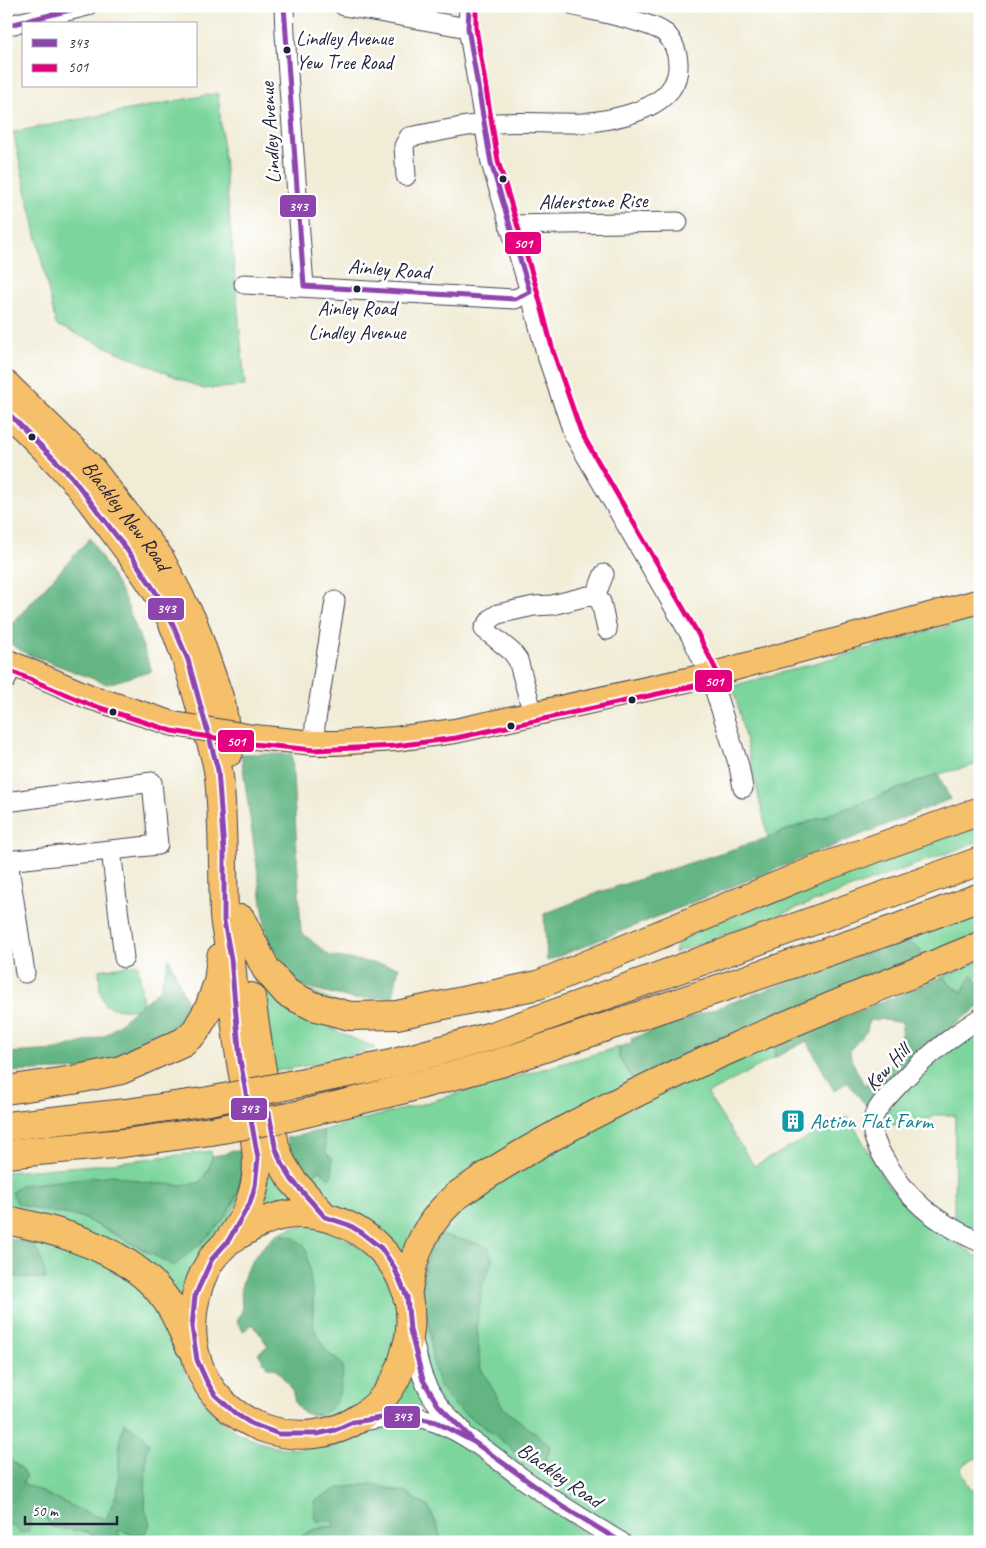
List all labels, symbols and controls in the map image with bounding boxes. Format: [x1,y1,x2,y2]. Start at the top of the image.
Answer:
legend [22,22,198,88]
place label: Lindley Avenue Yew Tree Road [296,26,396,75]
text: 343 [68,34,90,53]
marker: Lindley Avenue Yew Tree Road [282,45,292,55]
text: 501 [68,58,90,77]
street label: Lindley Avenue [253,80,287,185]
unlabelled marker [498,174,508,184]
street label: Alderstone Rise [538,187,649,215]
line badge: 343 [279,194,317,218]
text: 343 [289,198,309,215]
line badge: 501 [504,231,542,255]
text: 501 [514,235,534,252]
street label: Ainley Road [347,253,435,285]
marker: Ainley Road Lindley Avenue [352,284,362,294]
place label: Ainley Road Lindley Avenue [309,296,407,345]
unlabelled marker [27,432,37,442]
street label: Blackley New Road [76,455,178,578]
line badge: 343 [147,597,185,621]
text: 343 [157,600,177,617]
line badge: 501 [694,669,733,693]
text: 501 [705,673,725,690]
unlabelled marker [627,695,637,705]
unlabelled marker [108,707,118,717]
unlabelled marker [506,721,516,731]
line badge: 501 [217,729,255,753]
text: 501 [227,733,247,750]
street label: Kew Hill [859,1035,918,1096]
line badge: 343 [230,1097,268,1121]
text: 343 [240,1100,260,1117]
building icon: Action Flat Farm [780,1108,806,1134]
place label: Action Flat Farm [810,1108,935,1134]
line badge: 343 [383,1405,421,1429]
text: 343 [393,1408,413,1425]
street label: Blackley Road [513,1436,610,1515]
scale bar [25,1493,118,1525]
text: 50 m [32,1502,59,1521]

